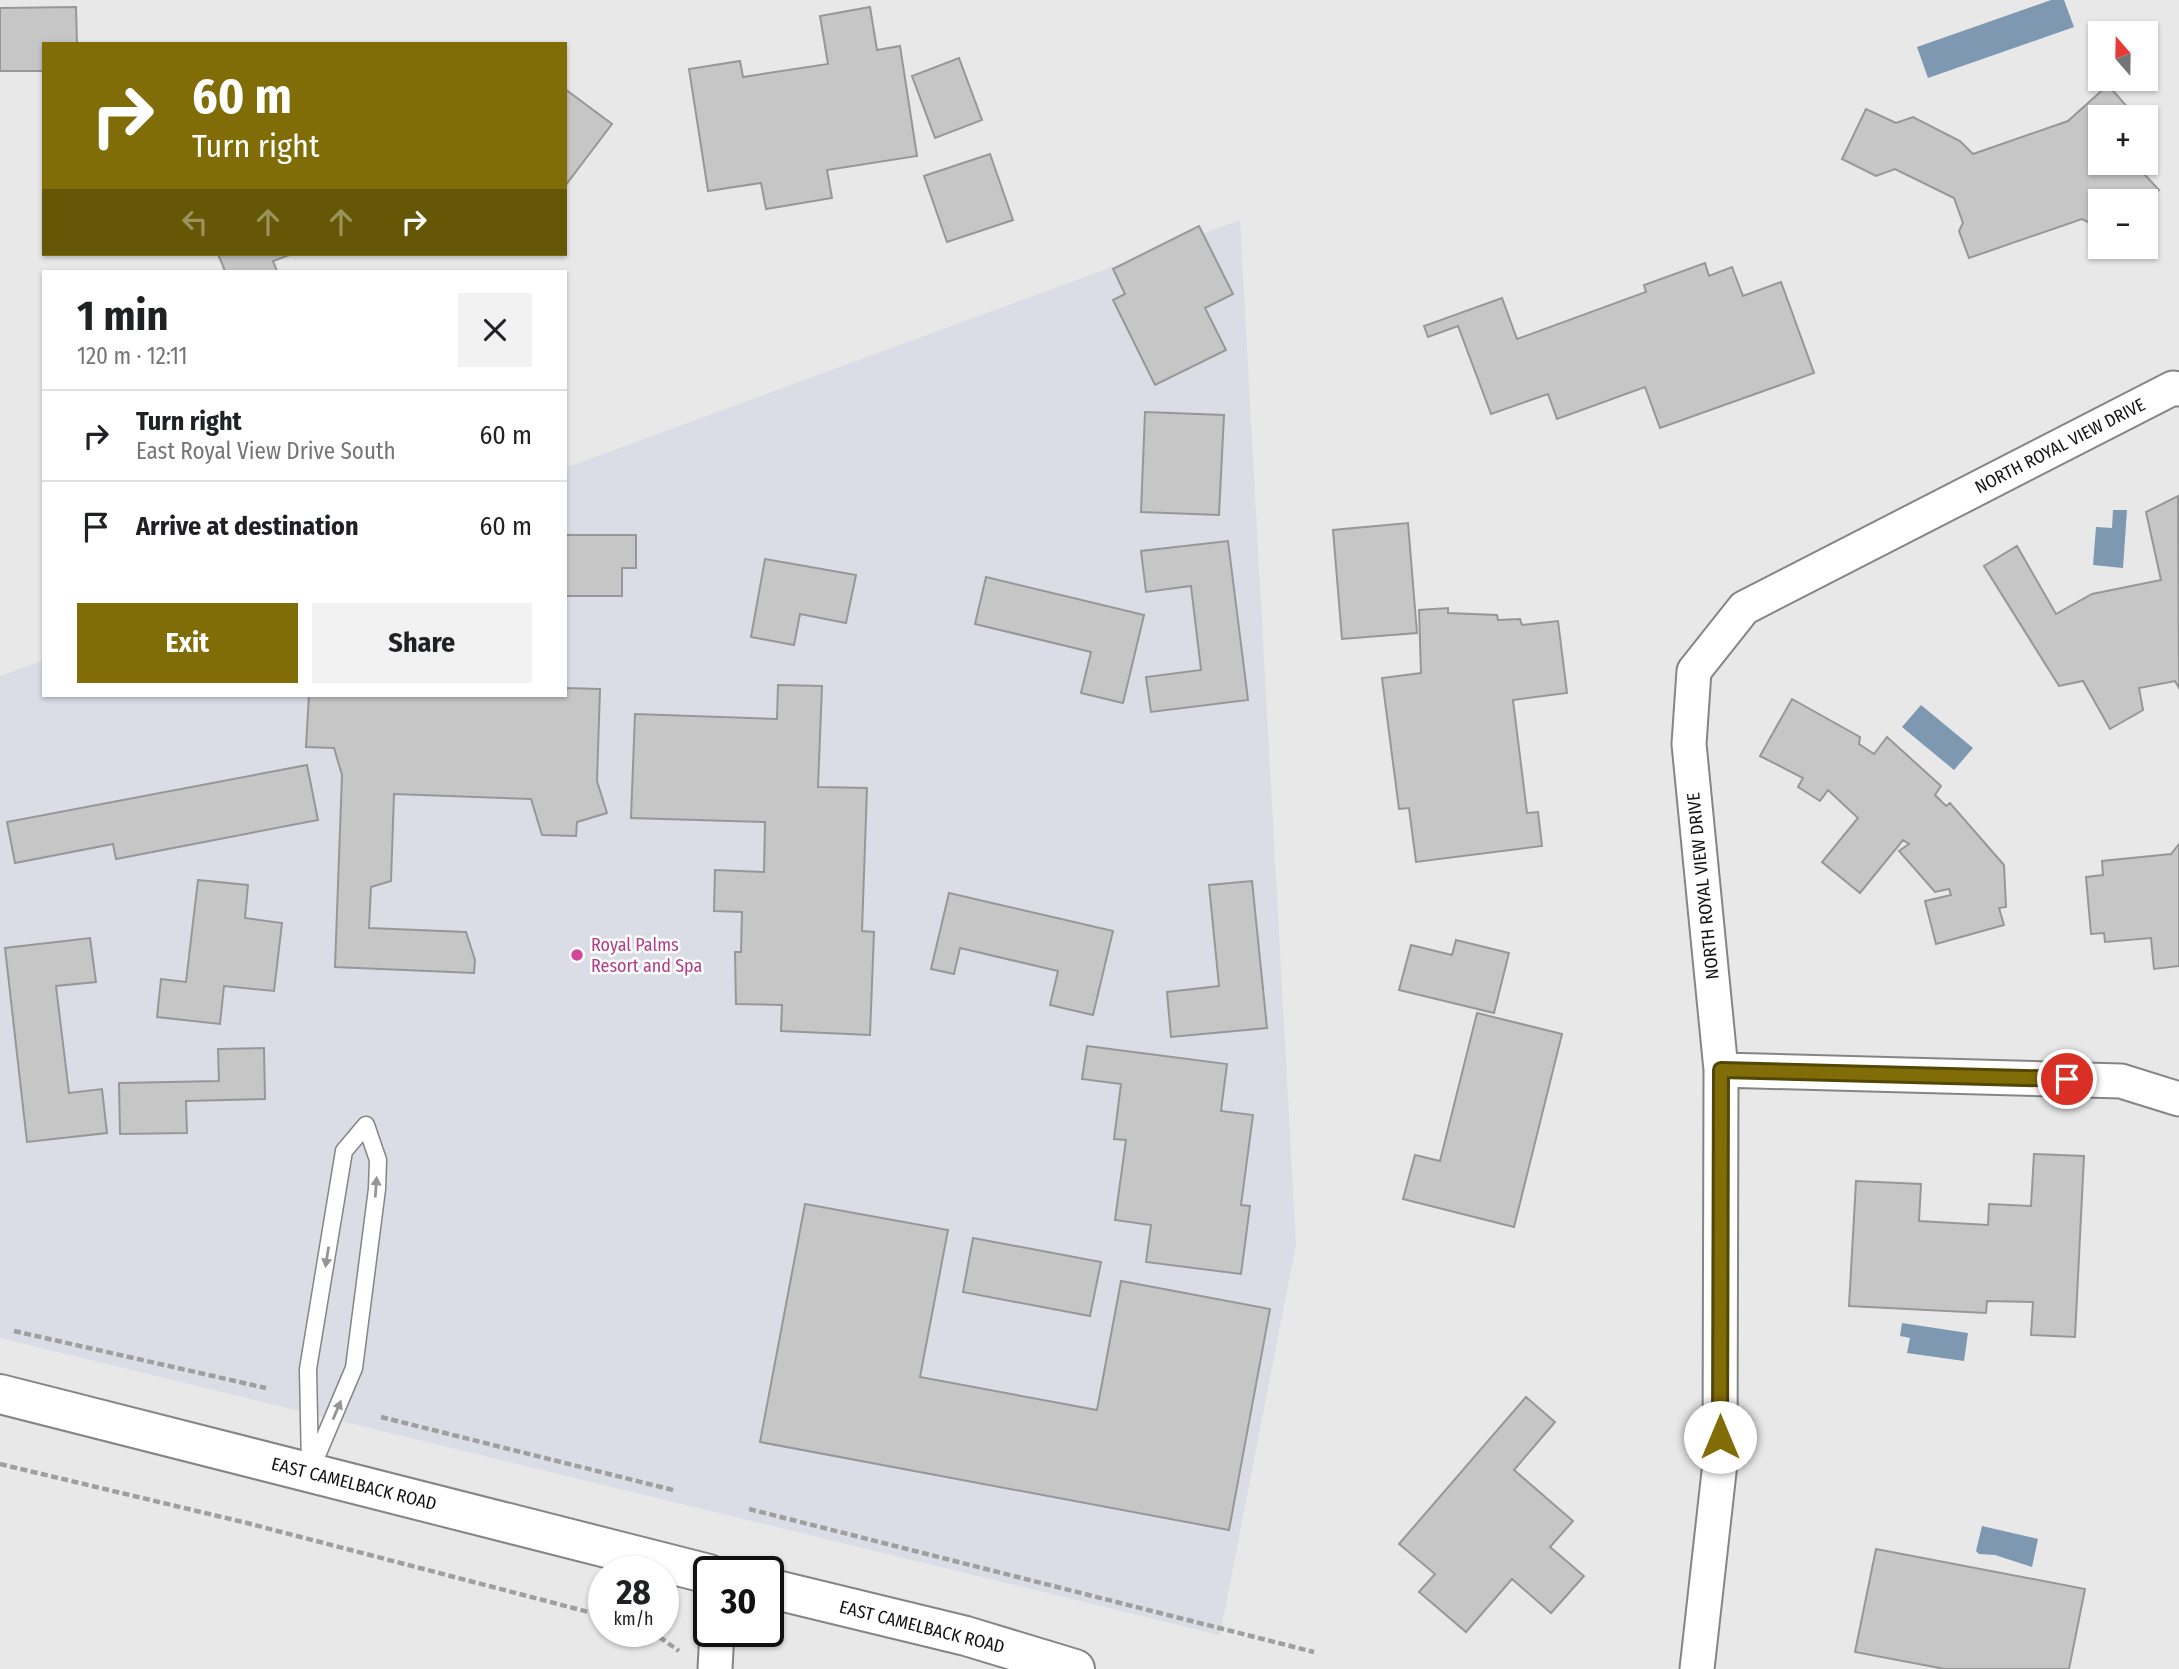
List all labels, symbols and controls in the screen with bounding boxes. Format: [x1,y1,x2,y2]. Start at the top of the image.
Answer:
north arrow [2088,21,2158,91]
map controls [2088,21,2158,259]
text: 60 m [192,67,292,126]
icon: right [77,70,168,161]
button: + [2088,105,2158,175]
text: Turn right [192,127,319,165]
button: − [2088,189,2158,259]
icon: left [176,203,214,241]
icon: ahead [249,203,287,241]
icon: ahead [322,203,360,241]
icon: right [395,203,433,241]
text: 1 min [77,291,168,341]
button: close [458,293,532,367]
text: 120 m · 12:11 [77,342,188,370]
street label: NORTH ROYAL VIEW DRIVE [1971,394,2149,498]
text: Turn right [136,406,242,437]
icon: right [77,417,115,455]
text: 60 m [479,420,532,451]
text: East Royal View Drive South [136,437,396,465]
icon: arrive [77,508,115,546]
text: Arrive at destination [136,511,359,542]
text: 60 m [479,511,532,542]
button: Exit [77,603,298,683]
button: Share [312,603,532,683]
street label: NORTH ROYAL VIEW DRIVE [1682,791,1724,981]
place label: Royal Palms Resort and Spa [591,934,703,977]
marker: Royal Palms Resort and Spa [569,947,585,963]
pin [2037,1049,2097,1109]
icon: arrive [2048,1060,2086,1098]
one-way arrow [371,1176,382,1198]
one-way arrow [321,1246,332,1268]
one-way arrow [332,1399,343,1420]
position arrow [1683,1400,1757,1474]
street label: EAST CAMELBACK ROAD [269,1453,439,1515]
speed limit sign: 30 [693,1556,784,1647]
text: 28 [616,1571,651,1613]
street label: EAST CAMELBACK ROAD [837,1596,1007,1658]
text: km/h [613,1608,654,1630]

